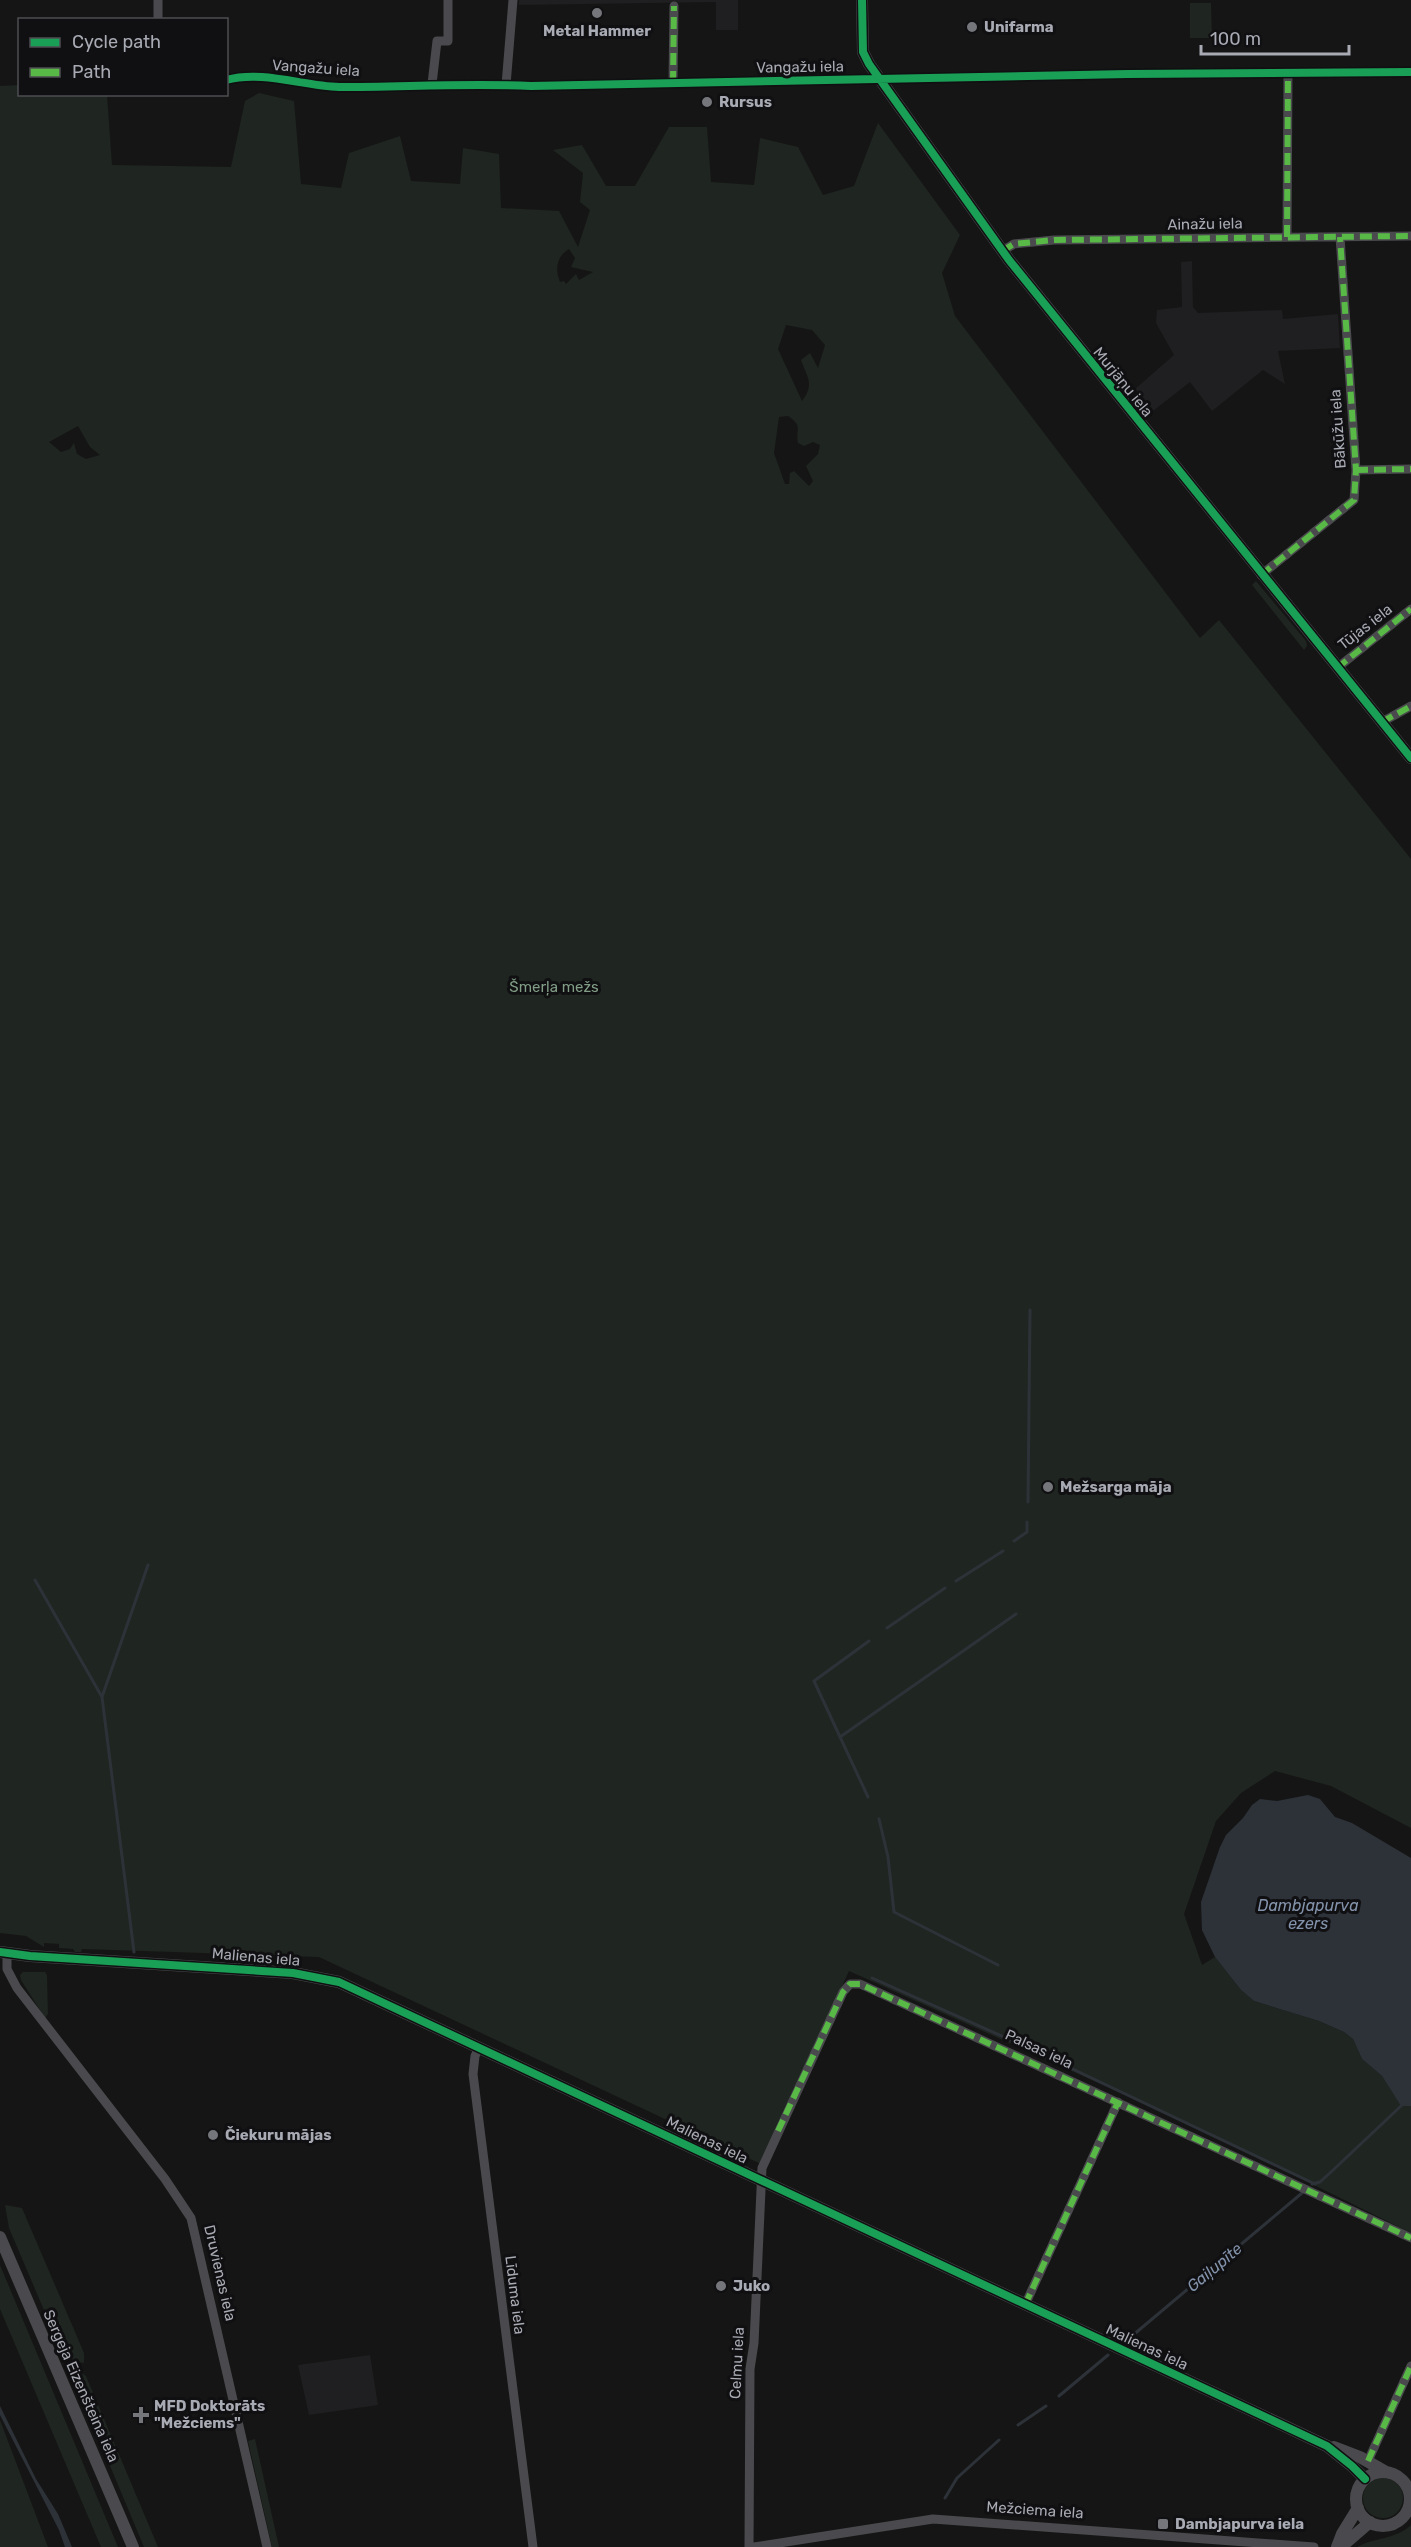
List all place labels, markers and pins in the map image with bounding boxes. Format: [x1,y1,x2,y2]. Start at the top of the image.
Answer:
marker: Metal Hammer [590,6,604,20]
place label: Unifarma [984,18,1054,36]
marker: Unifarma [965,20,979,34]
place label: Metal Hammer [543,22,651,40]
place label: Rursus [719,93,772,111]
marker: Rursus [700,95,714,109]
place label: Mežsarga māja [1060,1478,1172,1496]
marker: Mežsarga māja [1041,1480,1055,1494]
place label: Čiekuru mājas [225,2126,331,2144]
marker: Čiekuru mājas [206,2128,220,2142]
place label: Juko [733,2277,770,2295]
marker: Juko [714,2279,728,2293]
place label: MFD Doktorāts "Mežciems" [154,2397,265,2432]
marker: MFD Doktorāts "Mežciems" [132,2406,150,2424]
place label: Dambjapurva iela [1175,2515,1304,2533]
marker: Dambjapurva iela [1156,2517,1170,2531]

